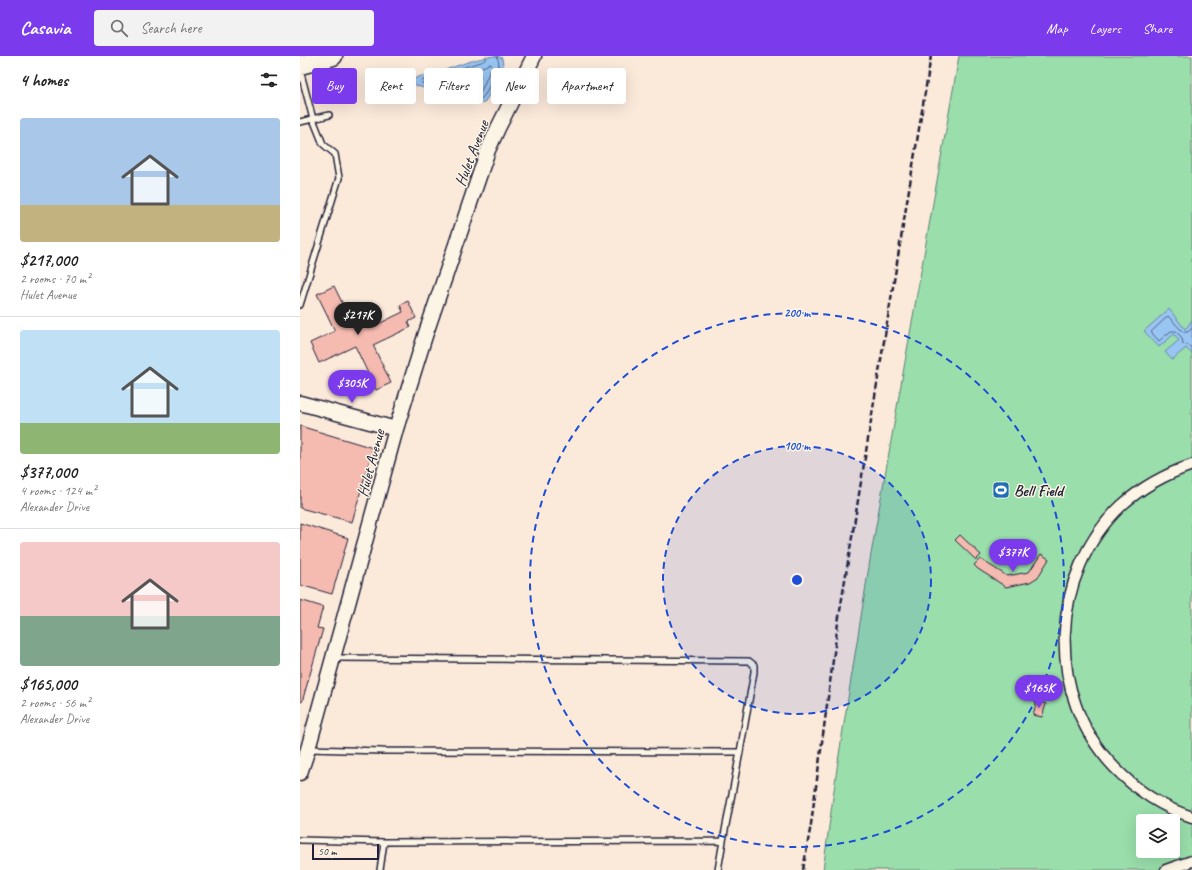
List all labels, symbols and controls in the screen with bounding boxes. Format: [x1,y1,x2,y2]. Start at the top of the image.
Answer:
search box [94,10,374,46]
text: Casavia [20,16,70,40]
icon: search [108,17,130,39]
text: Search here [140,19,202,38]
text: Map [1046,20,1068,37]
text: Layers [1090,20,1121,37]
text: Share [1143,20,1172,37]
chip: Buy [312,68,357,104]
chip: Rent [365,68,416,104]
chip: Filters [424,68,483,104]
chip: New [491,68,539,104]
chip: Apartment [547,68,626,104]
icon: filters [258,69,280,91]
text: 4 homes [20,70,68,91]
street label: Hulet Avenue [450,116,494,189]
icon: home [114,144,186,216]
text: $217,000 [20,250,77,271]
text: 2 rooms · 70 m² [20,271,90,287]
text: Hulet Avenue [20,287,76,303]
pin: $217K [330,302,386,336]
text: 200 m [784,305,811,321]
text: $217K [343,307,373,323]
icon: home [114,356,186,428]
pin: $305K [324,370,380,404]
text: $305K [337,375,367,391]
street label: Hulet Avenue [352,426,390,499]
text: 100 m [784,438,811,454]
text: $377,000 [20,462,77,483]
sports icon: Bell Field [991,480,1011,500]
place label: Bell Field [1014,481,1065,501]
text: 4 rooms · 124 m² [20,483,96,499]
text: Alexander Drive [20,499,89,515]
pin: $377K [985,539,1041,573]
text: $377K [998,544,1028,560]
icon: home [114,568,186,640]
centre of rings [790,573,804,587]
text: $165,000 [20,674,77,695]
pin: $165K [1011,675,1067,709]
text: $165K [1024,680,1054,696]
text: 2 rooms · 56 m² [20,695,90,711]
text: Alexander Drive [20,711,89,727]
map controls [1136,814,1180,858]
button: layers [1136,814,1180,858]
scale bar [312,842,379,861]
text: 50 m [318,844,337,858]

